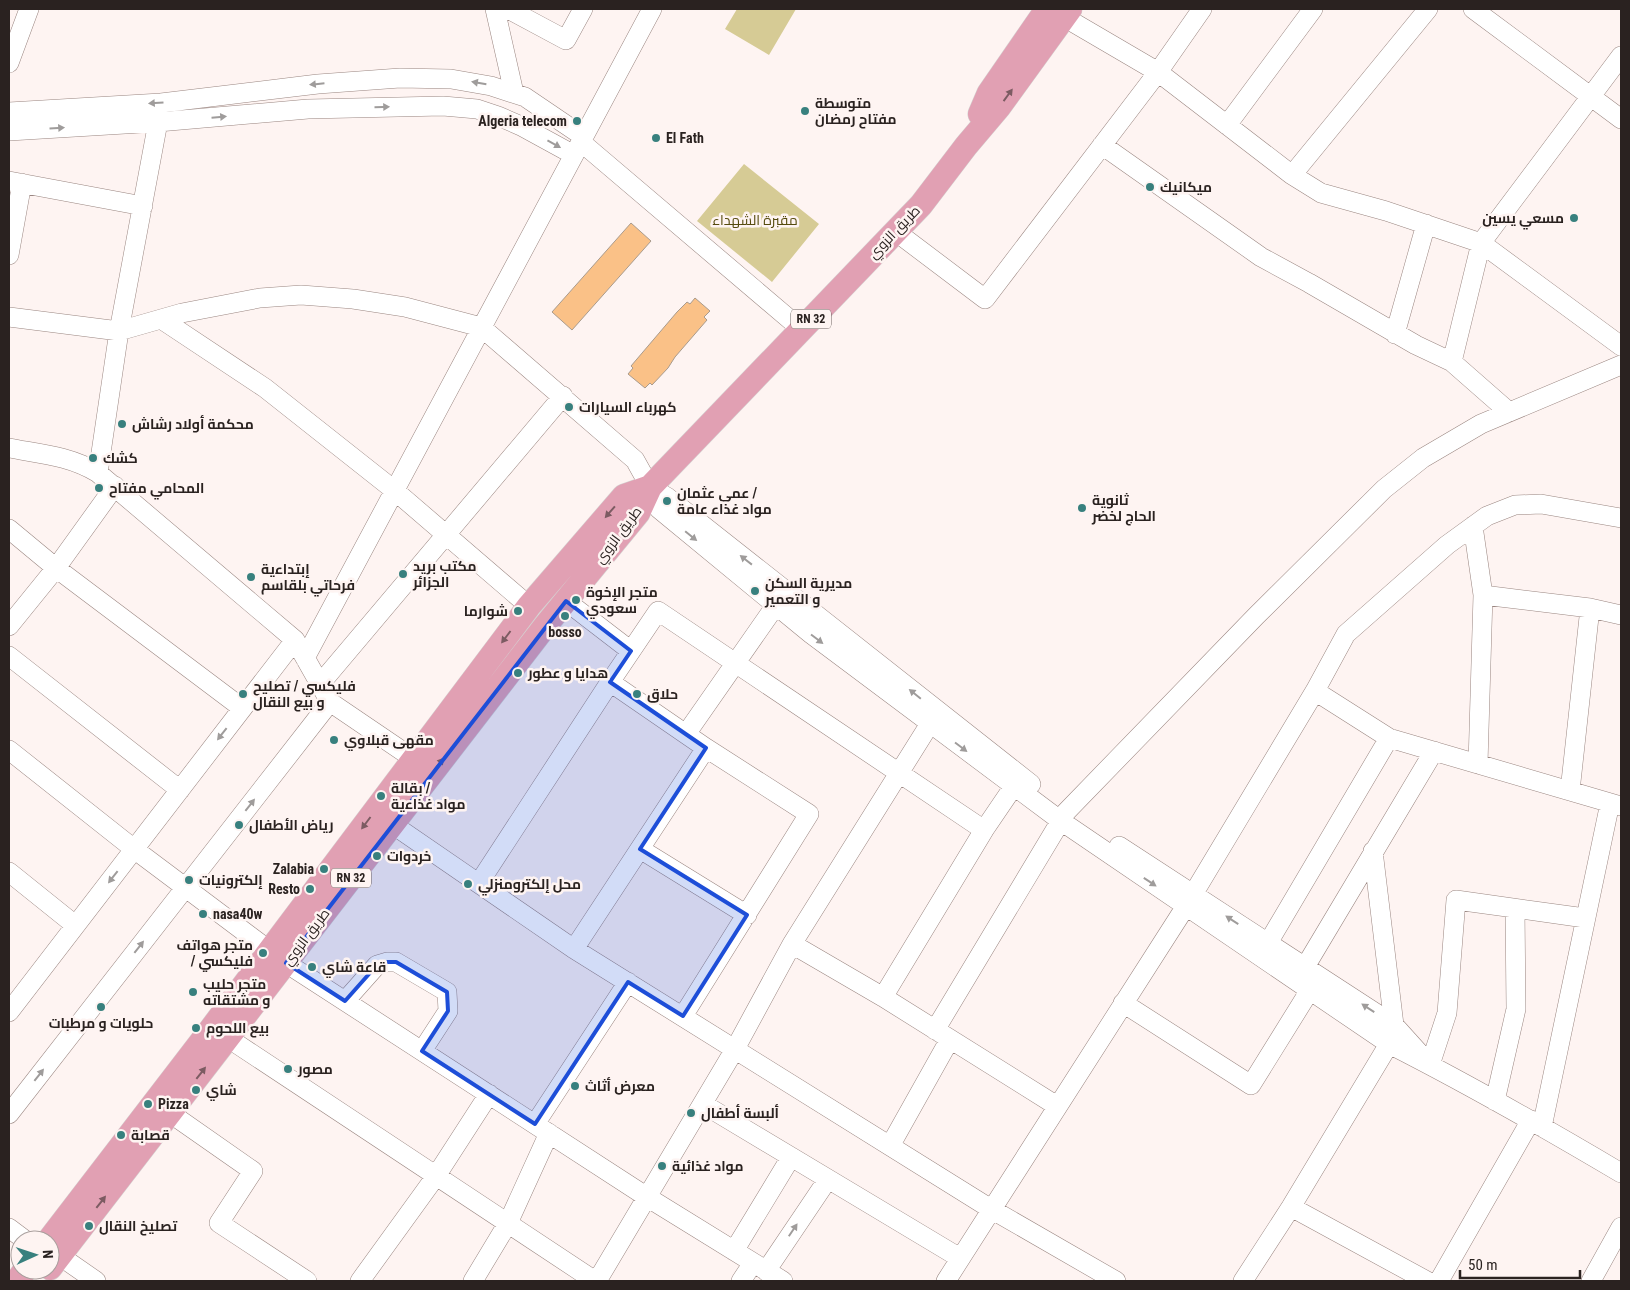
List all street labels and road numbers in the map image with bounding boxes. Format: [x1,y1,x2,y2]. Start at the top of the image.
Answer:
street label: طريق الزوي [865,202,926,265]
road number: RN 32 [791,310,831,328]
street label: طريق الزوي [591,503,648,569]
road number: RN 32 [331,868,371,888]
street label: طريق الزوي [279,905,336,971]

